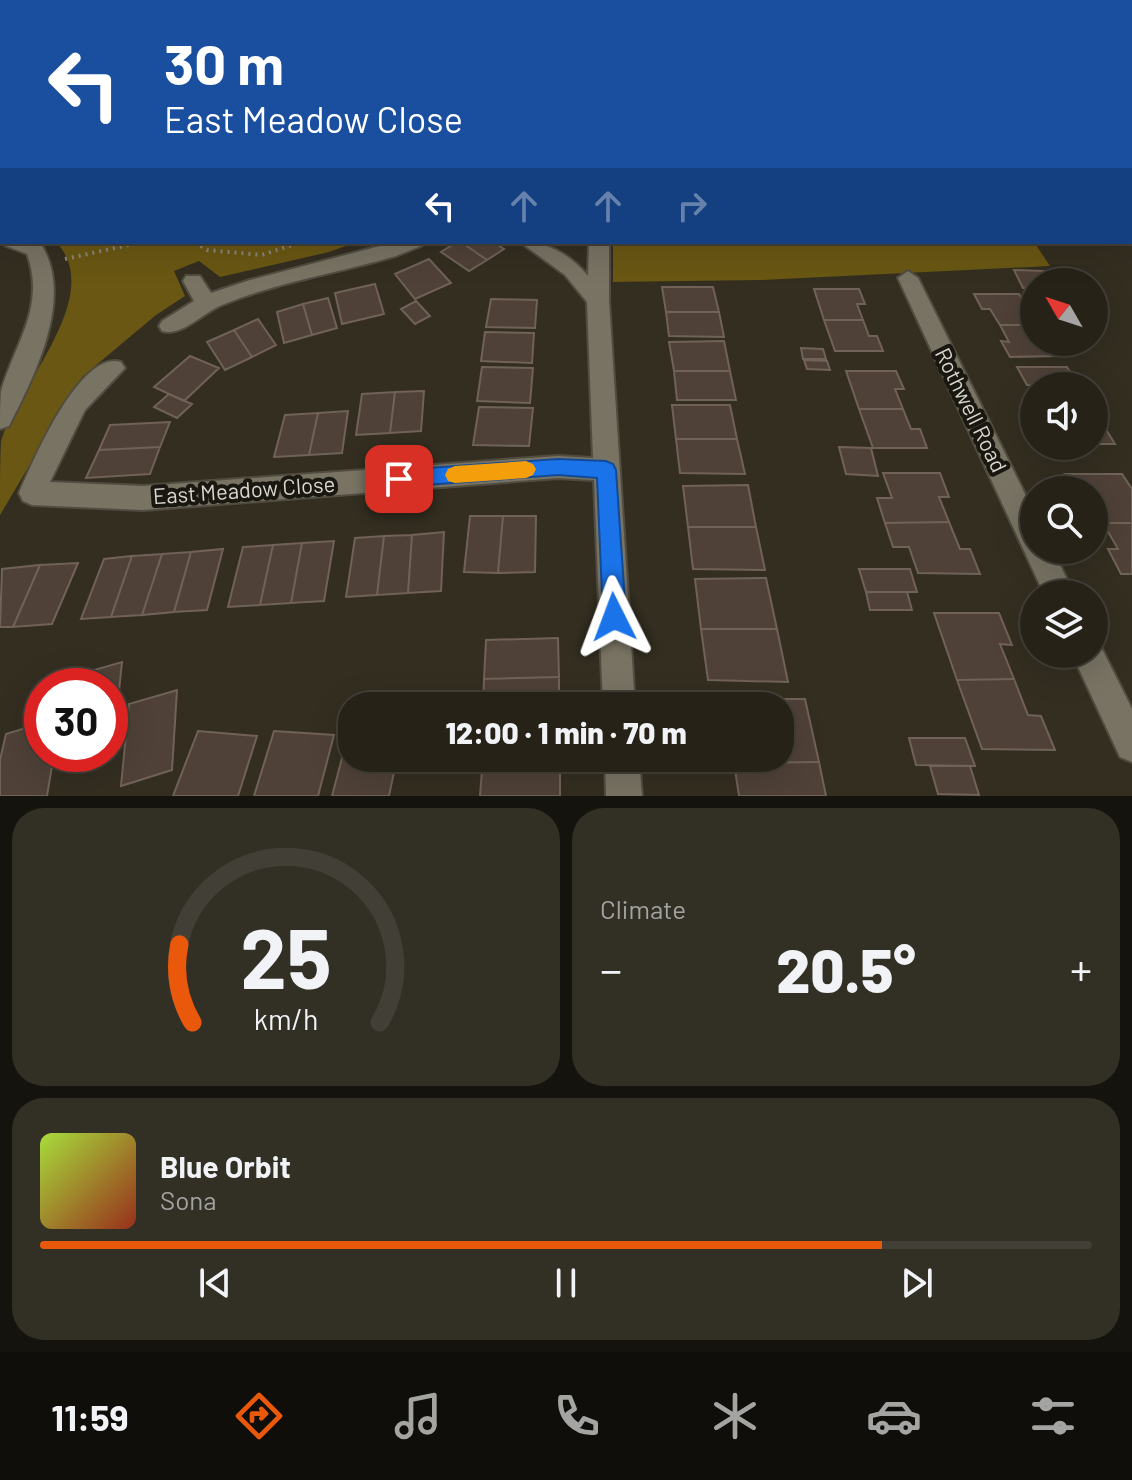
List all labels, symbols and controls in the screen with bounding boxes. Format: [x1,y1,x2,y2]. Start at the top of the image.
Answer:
text: 30 m [164,29,284,96]
icon: left [32,32,136,136]
text: East Meadow Close [164,97,463,140]
icon: left [418,184,462,228]
icon: ahead [502,184,546,228]
icon: ahead [586,184,630,228]
icon: right [670,184,714,228]
north arrow [1020,268,1108,356]
map controls [1020,268,1108,668]
street label: Rothwell Road [931,343,1013,476]
button: sound [1020,372,1108,460]
pin [365,445,433,513]
icon: arrive [377,457,421,501]
street label: East Meadow Close [152,470,336,508]
button: search [1020,476,1108,564]
position arrow [572,575,656,659]
button: layers [1020,580,1108,668]
speed limit sign: 30 [24,668,128,772]
text: 12:00 · 1 min · 70 m [445,714,687,750]
text: Climate [600,893,686,924]
text: 25 [240,906,332,1006]
text: 20.5° [776,933,916,1005]
text: − [600,942,622,995]
text: + [1070,942,1092,995]
text: km/h [254,1001,318,1036]
text: Blue Orbit [160,1148,291,1184]
text: Sona [160,1184,217,1215]
icon: previous [193,1261,237,1305]
icon: pause [544,1261,588,1305]
icon: next [895,1261,939,1305]
icon: directions [231,1388,287,1444]
icon: music [390,1388,446,1444]
icon: phone [549,1388,605,1444]
icon: climate [707,1388,763,1444]
icon: car [866,1388,922,1444]
icon: filters [1025,1388,1081,1444]
text: 11:59 [51,1395,129,1438]

